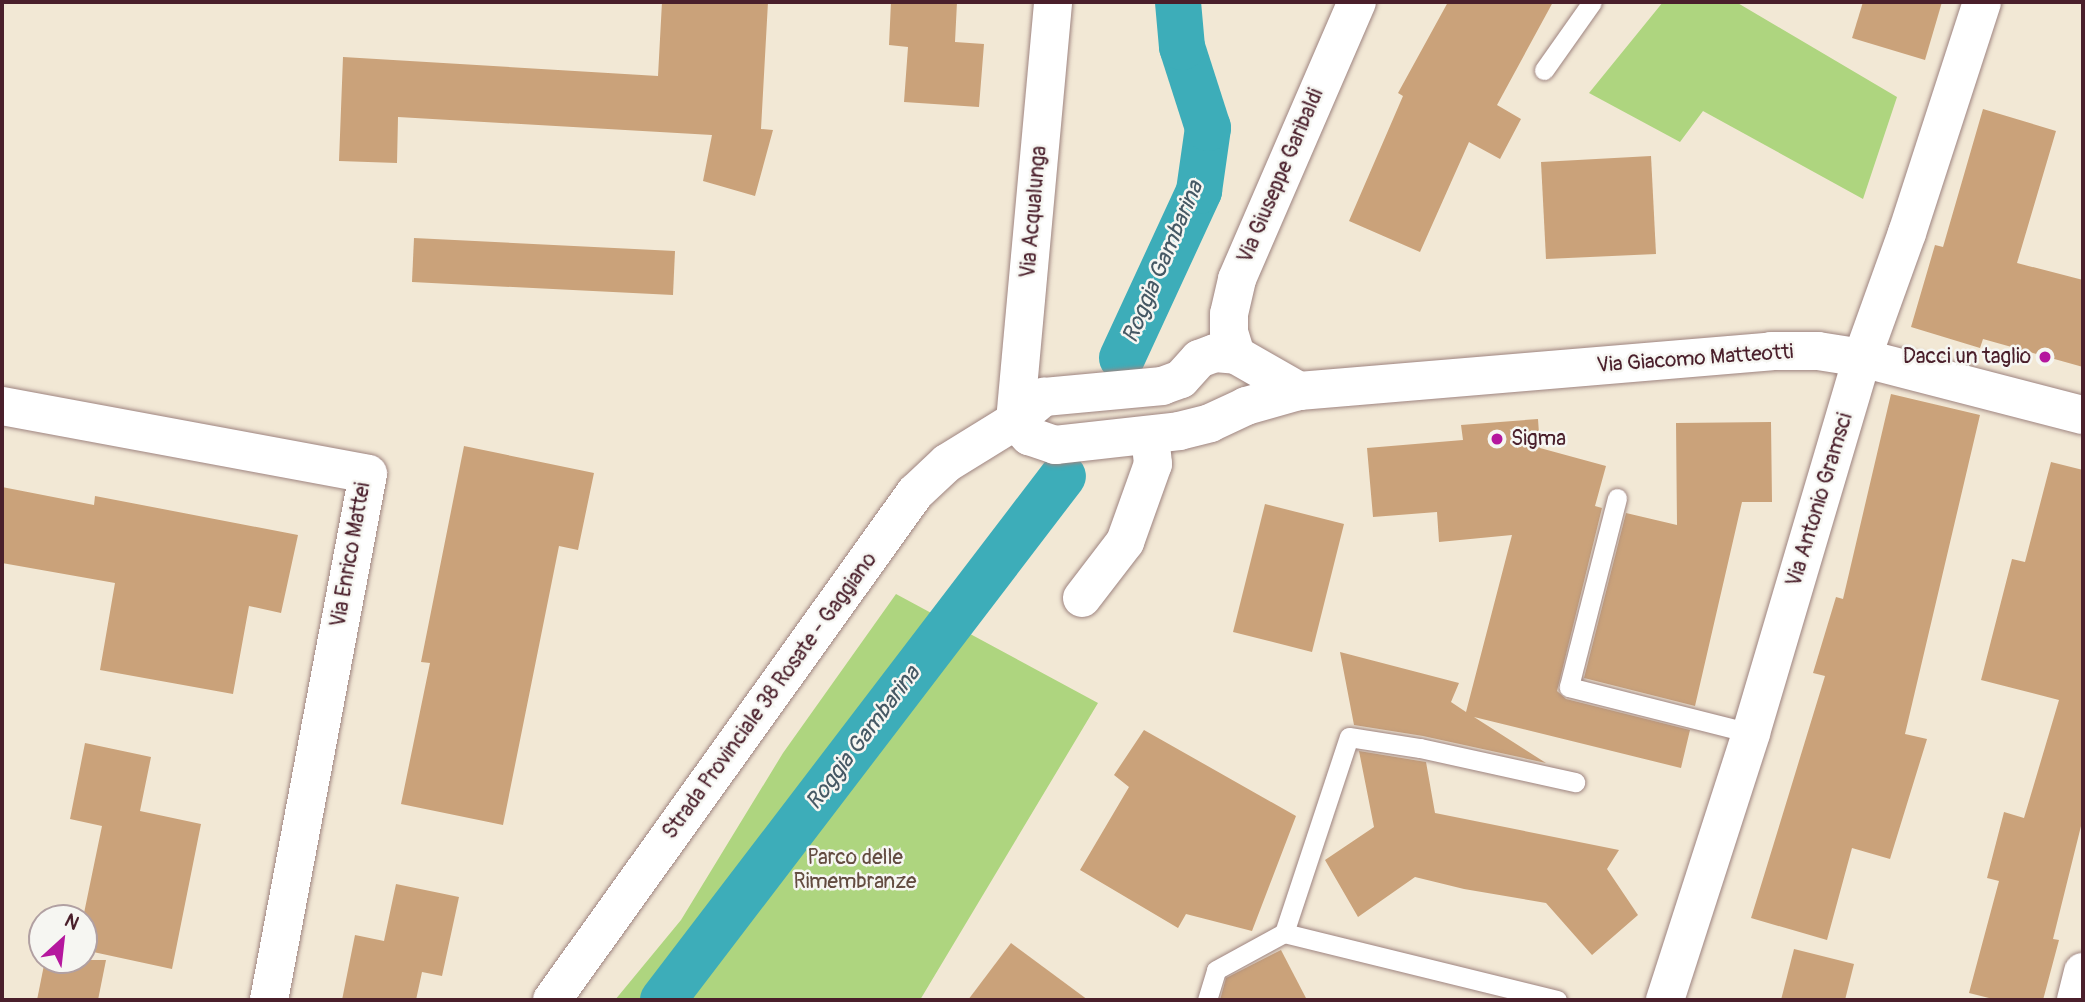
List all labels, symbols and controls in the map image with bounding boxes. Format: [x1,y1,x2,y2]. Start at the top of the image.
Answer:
street label: Via Giuseppe Garibaldi [1233,85,1329,267]
street label: Via Acqualunga [1016,145,1052,279]
water label: Roggia Gambarina [1117,177,1209,347]
street label: Via Giacomo Matteotti [1596,340,1794,378]
place label: Dacci un taglio [1903,344,2031,370]
marker: Dacci un taglio [2037,349,2053,365]
street label: Via Antonio Gramsci [1782,410,1858,590]
place label: Sigma [1511,426,1566,452]
marker: Sigma [1489,431,1505,447]
street label: Via Enrico Mattei [326,481,376,629]
street label: Strada Provinciale 38 Rosate - Gaggiano [658,548,882,844]
water label: Roggia Gambarina [800,661,926,815]
park label: Parco delle Rimembranze [794,845,916,895]
north arrow [28,904,98,974]
text: N [60,908,83,936]

